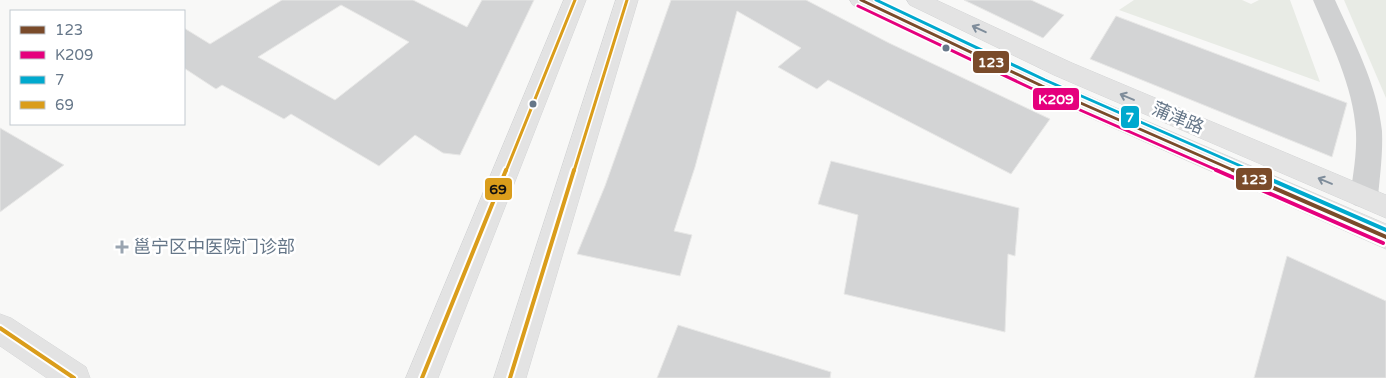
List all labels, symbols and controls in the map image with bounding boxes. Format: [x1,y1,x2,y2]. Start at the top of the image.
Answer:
legend [10,10,185,125]
text: 123 [55,21,83,39]
one-way arrow [972,24,987,34]
unlabelled marker [941,43,951,53]
text: K209 [55,46,93,64]
line badge: 123 [972,50,1010,74]
text: 123 [978,54,1004,71]
text: 7 [55,71,64,89]
line badge: K209 [1032,87,1080,111]
text: K209 [1038,91,1074,108]
one-way arrow [1120,91,1135,101]
text: 69 [55,96,74,114]
street label: 蒲津路 [1149,97,1207,139]
unlabelled marker [528,99,538,109]
line badge: 7 [1120,105,1140,129]
text: 7 [1126,109,1135,126]
line badge: 123 [1235,167,1273,191]
text: 123 [1241,171,1267,188]
one-way arrow [1318,175,1333,185]
line badge: 69 [484,177,513,201]
text: 69 [489,181,507,198]
place label: 邕宁区中医院门诊部 [133,236,295,258]
marker: 邕宁区中医院门诊部 [115,240,129,254]

